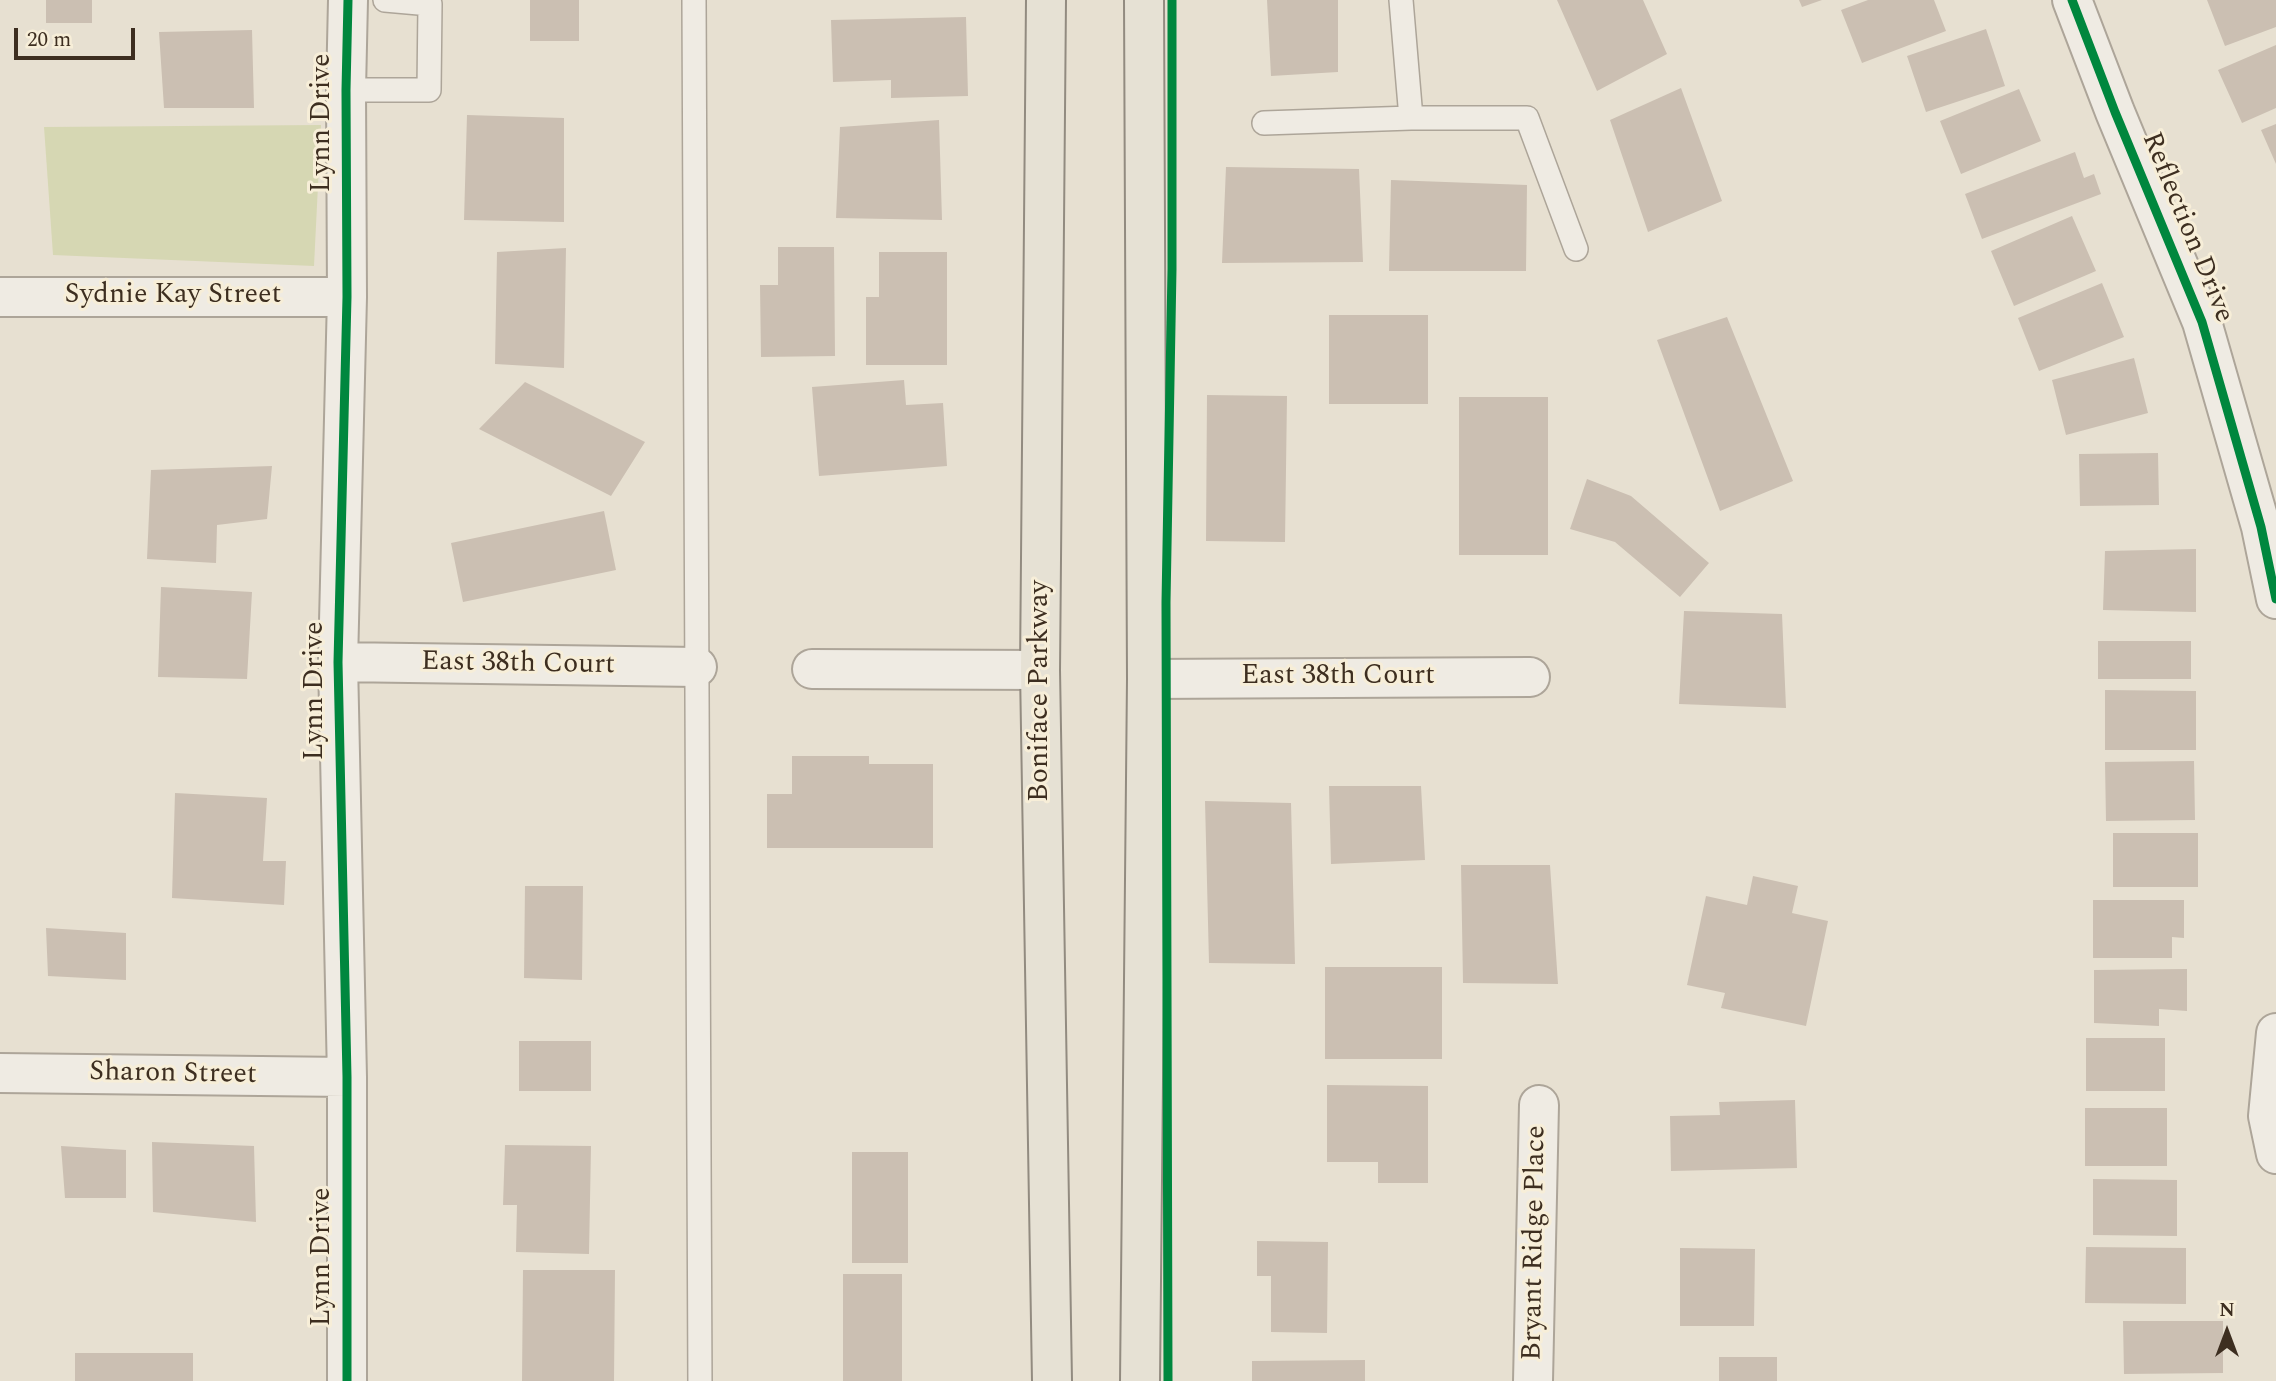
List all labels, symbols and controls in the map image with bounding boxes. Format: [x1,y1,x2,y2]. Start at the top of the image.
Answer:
scale bar [18,14,138,58]
text: 20 m [27,24,71,56]
street label: Lynn Drive [307,53,341,193]
street label: Reflection Drive [2132,128,2240,328]
street label: Sydnie Kay Street [64,280,282,314]
street label: Boniface Parkway [1025,580,1059,802]
street label: Lynn Drive [300,621,334,761]
street label: East 38th Court [421,647,615,683]
street label: East 38th Court [1241,661,1435,695]
street label: Sharon Street [89,1057,257,1093]
street label: Bryant Ridge Place [1517,1125,1555,1361]
street label: Lynn Drive [307,1187,341,1327]
text: N [2219,1296,2235,1325]
north arrow [2192,1297,2262,1367]

